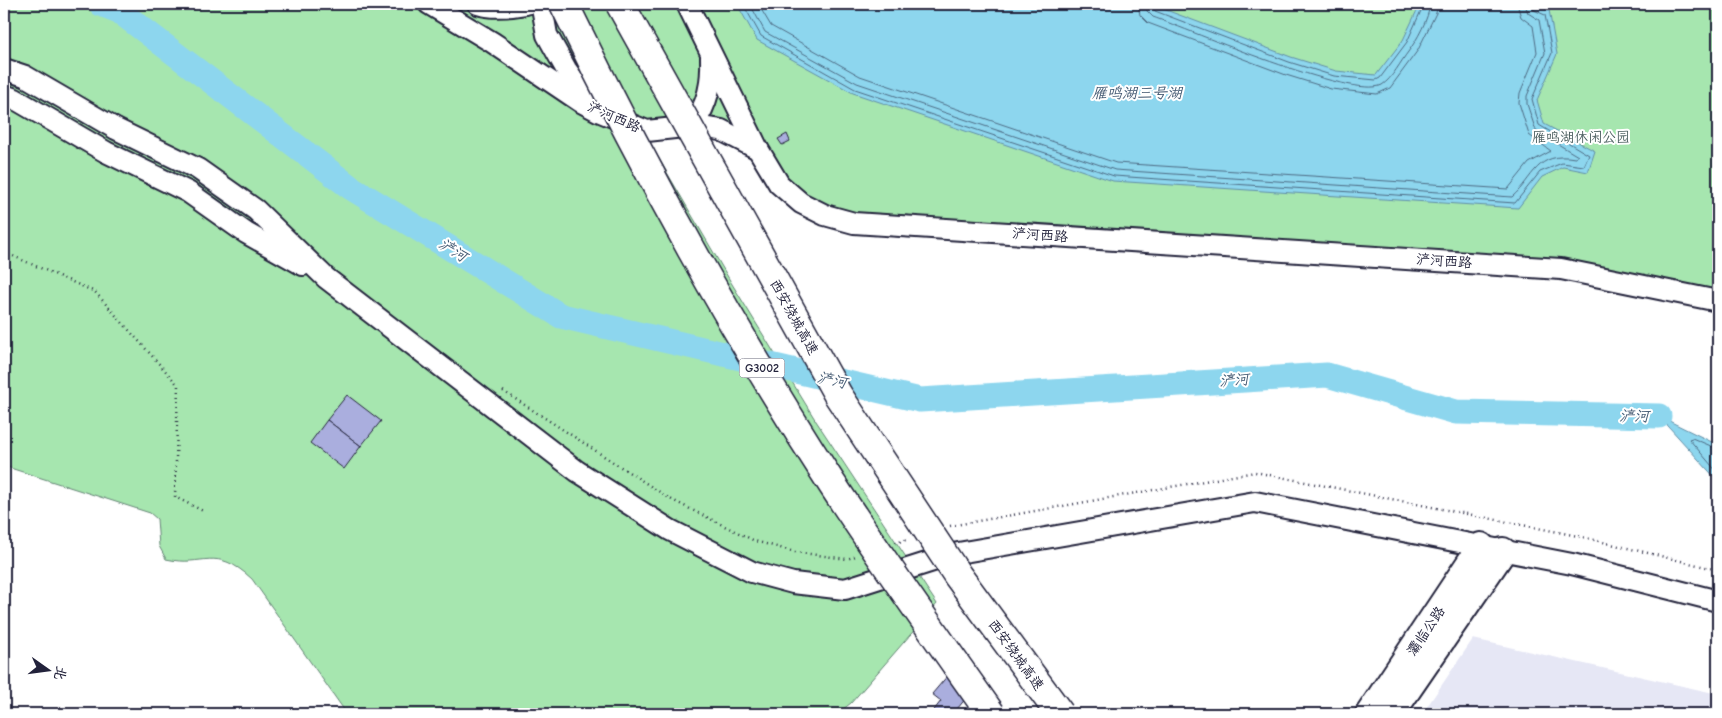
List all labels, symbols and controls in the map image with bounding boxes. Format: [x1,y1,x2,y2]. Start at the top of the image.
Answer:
water label: 雁鸣湖三号湖 [1092,84,1184,102]
street label: 浐河西路 [585,98,643,136]
park label: 雁鸣湖休闲公园 [1532,129,1630,146]
street label: 浐河西路 [1011,225,1069,245]
water label: 浐河 [436,234,473,267]
street label: 浐河西路 [1415,251,1473,271]
street label: 西安绕城高速 [766,276,822,358]
road number: G3002 [740,358,784,378]
water label: 浐河 [815,368,852,393]
water label: 浐河 [1218,370,1253,390]
water label: 浐河 [1619,407,1652,425]
street label: 灞临公路 [1403,603,1449,659]
street label: 西安绕城高速 [984,616,1048,694]
north arrow [22,646,72,696]
text: 北 [50,664,70,682]

